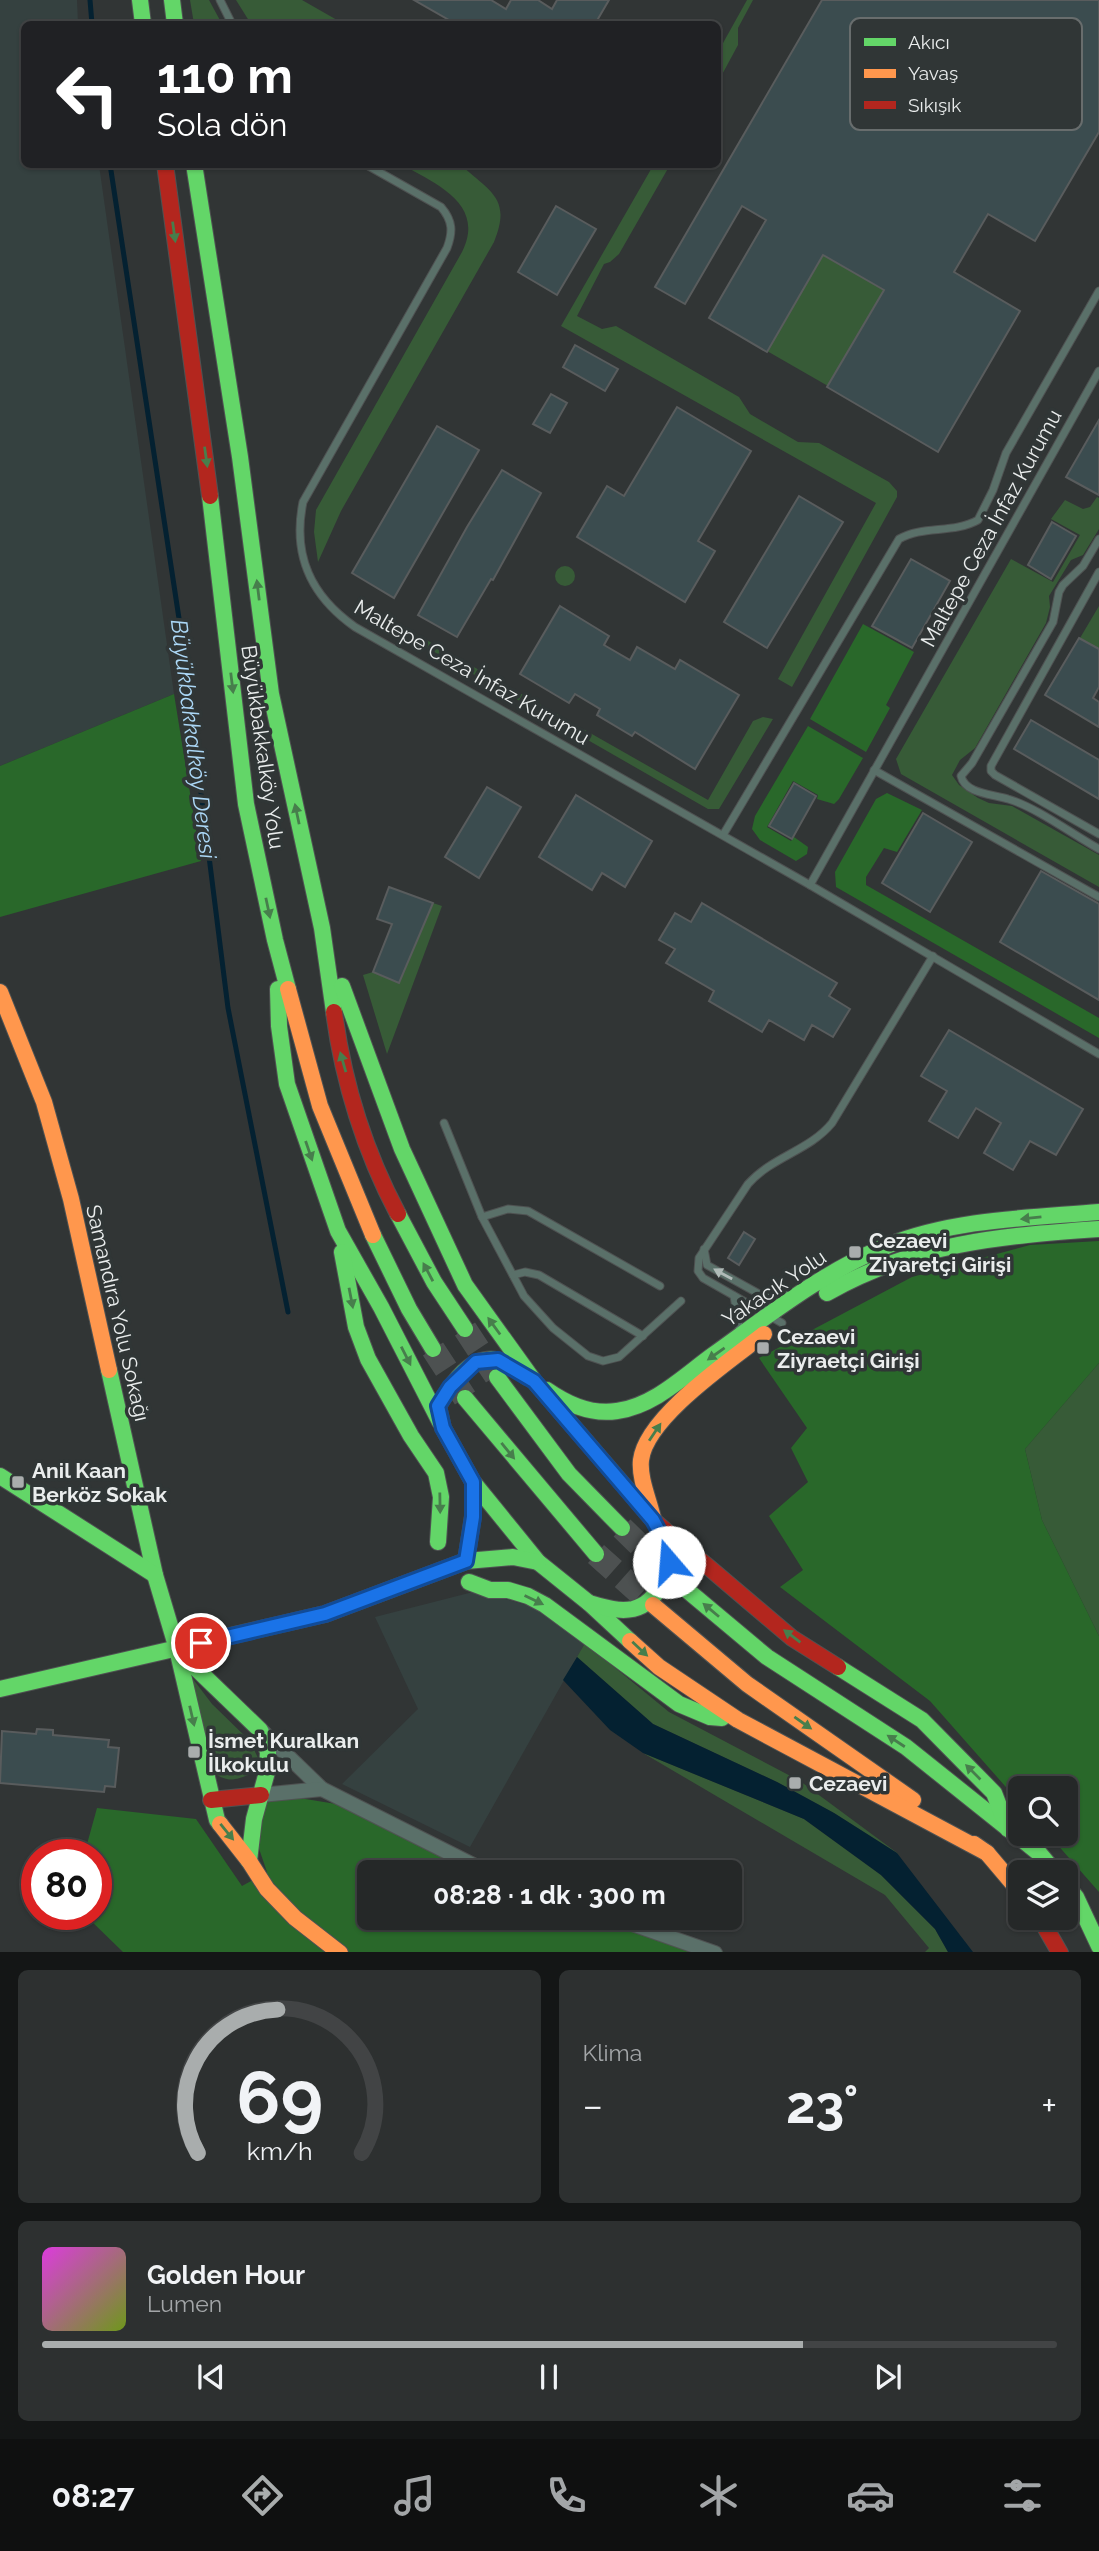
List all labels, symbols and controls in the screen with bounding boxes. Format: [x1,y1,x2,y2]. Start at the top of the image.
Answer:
legend [850,18,1082,130]
text: Akıcı [908,31,950,53]
text: 110 m [157,47,293,104]
icon: left [42,49,133,140]
text: Yavaş [908,62,958,84]
text: Sıkışık [908,94,961,116]
text: Sola dön [157,106,287,143]
one-way arrow [169,221,180,243]
street label: Maltepe Ceza İnfaz Kurumu [915,405,1067,651]
one-way arrow [200,447,211,469]
one-way arrow [252,579,263,601]
street label: Maltepe Ceza İnfaz Kurumu [350,594,594,750]
water label: Büyükbakkalköy Deresi [166,618,222,861]
street label: Büyükbakkalköy Yolu [236,643,290,851]
one-way arrow [227,673,238,695]
one-way arrow [292,803,303,825]
one-way arrow [263,897,274,919]
one-way arrow [337,1051,347,1072]
one-way arrow [305,1140,315,1161]
street label: Samandıra Yolu Sokağı [81,1202,155,1424]
one-way arrow [1020,1213,1042,1224]
place label: Cezaevi Ziyaretçi Girişi [869,1228,1011,1277]
street label: Yakacık Yolu [717,1244,831,1332]
marker: Cezaevi Ziyaretçi Girişi [847,1244,863,1260]
one-way arrow [423,1261,435,1281]
one-way arrow [713,1268,733,1280]
one-way arrow [345,1287,356,1309]
one-way arrow [487,1317,501,1335]
place label: Cezaevi Ziyraetçi Girişi [777,1324,920,1373]
marker: Cezaevi Ziyraetçi Girişi [755,1340,771,1356]
one-way arrow [400,1346,411,1366]
one-way arrow [707,1347,725,1361]
one-way arrow [648,1422,661,1442]
one-way arrow [500,1442,515,1459]
place label: Anil Kaan Berköz Sokak [32,1458,167,1507]
marker: Anil Kaan Berköz Sokak [10,1474,26,1490]
one-way arrow [434,1493,446,1515]
position arrow [632,1525,706,1599]
one-way arrow [524,1594,544,1605]
one-way arrow [703,1603,720,1618]
pin [171,1613,231,1673]
icon: arrive [182,1624,220,1662]
one-way arrow [783,1630,801,1644]
one-way arrow [631,1641,648,1657]
one-way arrow [186,1705,197,1727]
one-way arrow [794,1716,812,1730]
place label: İsmet Kuralkan İlkokulu [208,1728,359,1777]
one-way arrow [887,1735,906,1748]
marker: İsmet Kuralkan İlkokulu [186,1744,202,1760]
one-way arrow [965,1763,982,1780]
place label: Cezaevi [809,1771,887,1796]
marker: Cezaevi [787,1775,803,1791]
map controls [1008,1776,1078,1930]
button: search [1008,1776,1078,1846]
one-way arrow [219,1823,234,1841]
speed limit sign: 80 [21,1839,112,1930]
button: layers [1008,1860,1078,1930]
text: 08:28 · 1 dk · 300 m [433,1880,666,1910]
text: Klima [583,2039,642,2066]
text: 69 [236,2055,323,2140]
text: 23° [786,2074,858,2135]
text: − [583,2083,603,2128]
text: + [1041,2083,1057,2128]
text: km/h [246,2135,312,2165]
text: Golden Hour [147,2260,305,2290]
text: Lumen [147,2290,222,2317]
icon: previous [192,2358,230,2396]
icon: pause [530,2358,568,2396]
icon: next [869,2358,907,2396]
icon: directions [238,2471,287,2520]
icon: music [390,2471,439,2520]
icon: phone [542,2471,591,2520]
icon: climate [694,2471,743,2520]
icon: car [846,2471,895,2520]
icon: filters [998,2471,1047,2520]
text: 08:27 [52,2477,134,2514]

